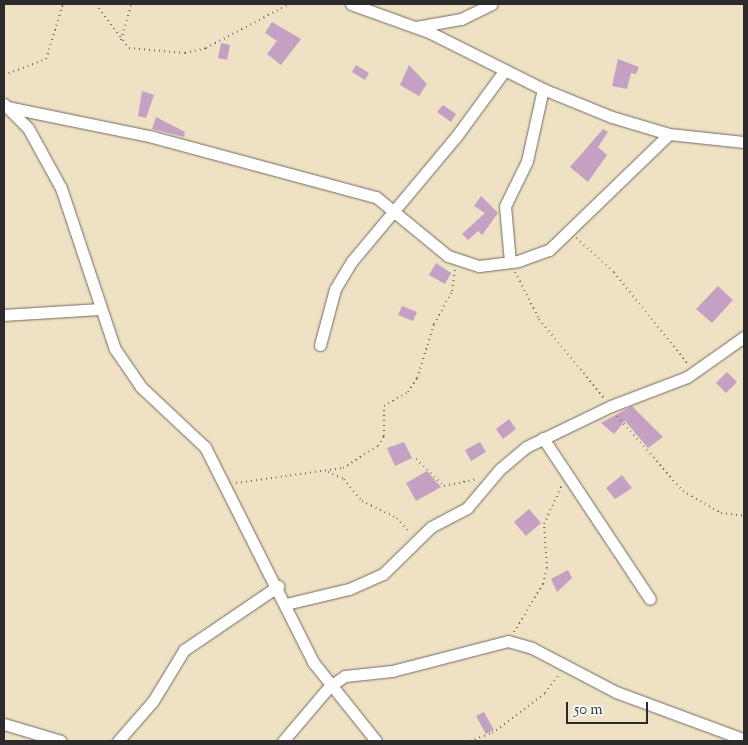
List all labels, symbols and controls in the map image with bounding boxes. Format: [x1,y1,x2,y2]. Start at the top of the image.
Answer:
scale bar [568,692,650,724]
text: 50 m [574,700,603,721]

